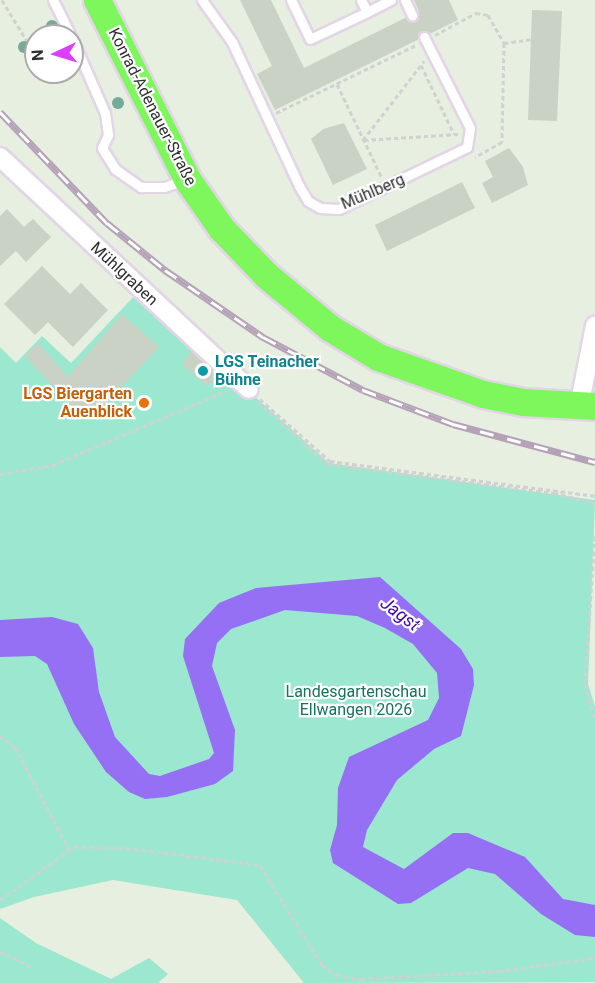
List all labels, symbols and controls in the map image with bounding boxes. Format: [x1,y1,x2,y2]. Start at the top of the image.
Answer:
north arrow [24,24,84,84]
street label: Konrad-Adenauer-Straße [104,25,200,189]
text: N [28,49,47,61]
street label: Mühlberg [338,170,408,214]
street label: Mühlgraben [87,238,161,310]
place label: LGS Teinacher Bühne [215,352,319,390]
marker: LGS Teinacher Bühne [196,364,210,378]
place label: LGS Biergarten Auenblick [23,384,132,422]
marker: LGS Biergarten Auenblick [137,396,151,410]
water label: Jagst [376,592,424,636]
park label: Landesgartenschau Ellwangen 2026 [286,682,426,720]

